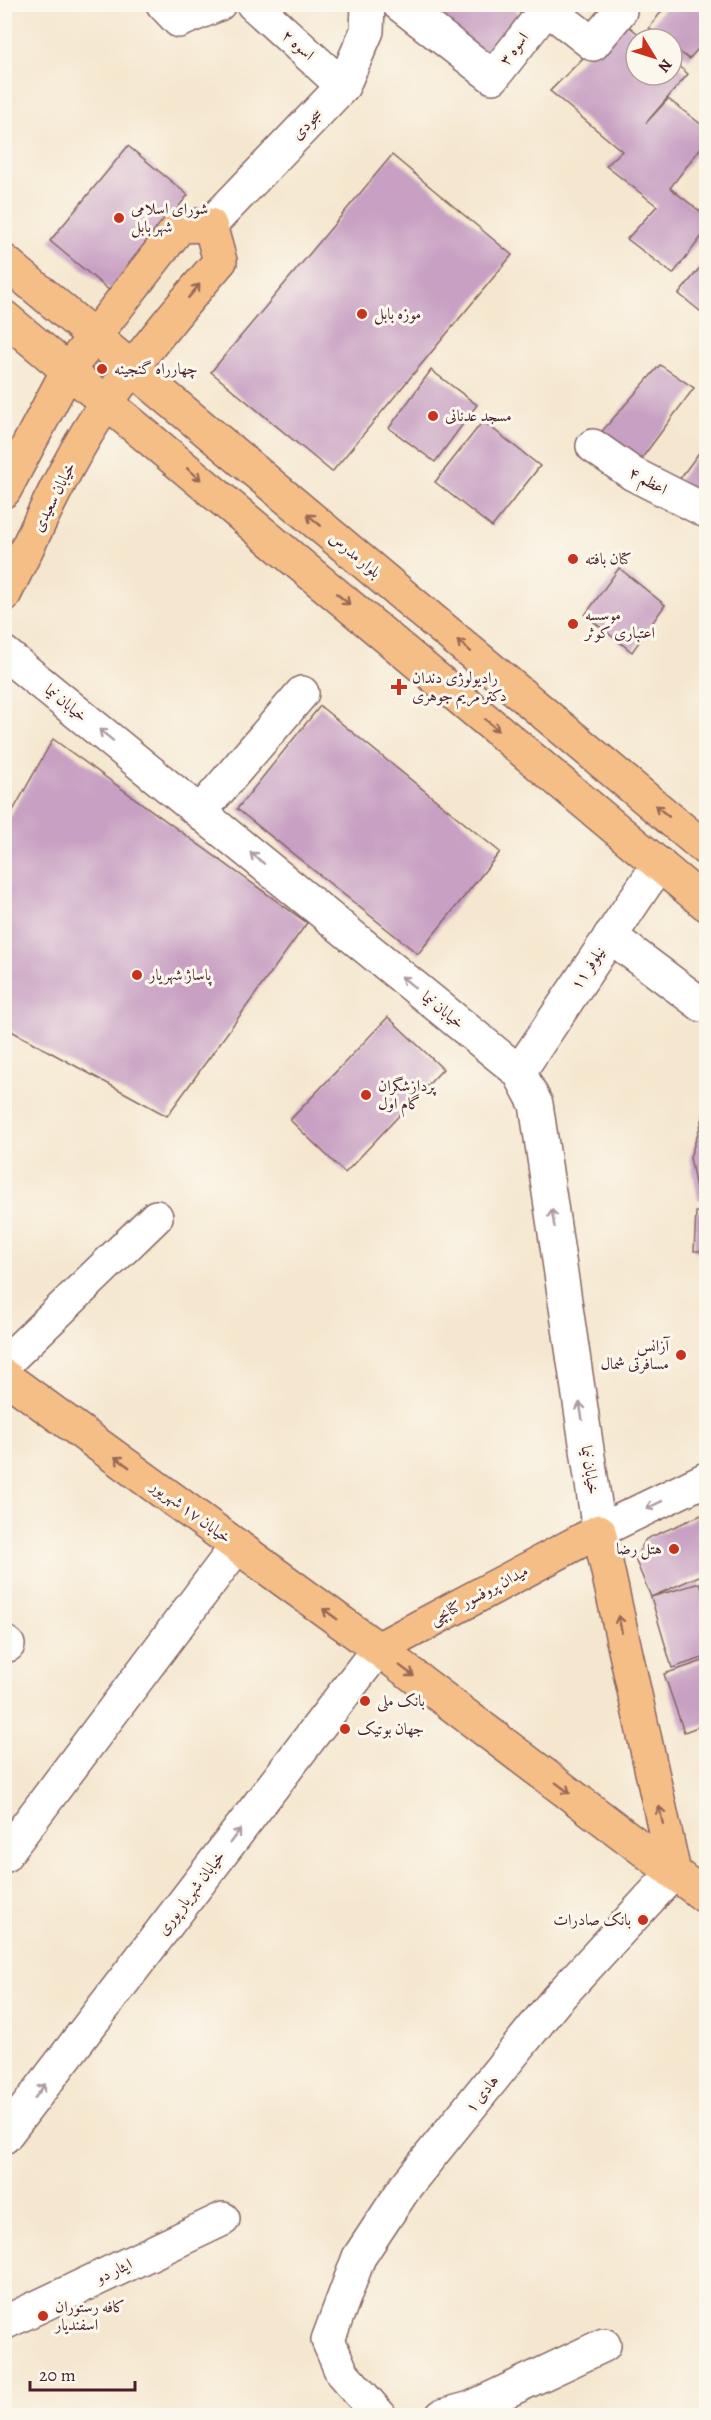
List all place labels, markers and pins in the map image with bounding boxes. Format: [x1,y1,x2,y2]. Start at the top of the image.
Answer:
place label: شورای اسلامی شهر بابل [131,198,208,238]
marker: شورای اسلامی شهر بابل [112,211,126,225]
place label: موزه بابل [374,303,421,325]
marker: موزه بابل [355,307,369,321]
place label: چهارراه گنجینه [114,358,198,380]
marker: چهارراه گنجینه [95,362,109,376]
place label: مسجد عدنانی [445,405,512,427]
marker: مسجد عدنانی [426,409,440,423]
place label: کتان بافته [585,548,631,570]
marker: کتان بافته [566,552,580,566]
place label: موسسه اعتباری کوثر [583,604,655,644]
marker: موسسه اعتباری کوثر [566,617,580,631]
place label: رادیولوژی دندان دکتر مریم جوهری [412,667,507,710]
marker: رادیولوژی دندان دکتر مریم جوهری [390,678,408,696]
place label: پاساژ شهریار [147,964,212,986]
marker: پاساژ شهریار [130,968,144,982]
place label: پردازشگران گام اول [378,1075,437,1118]
marker: پردازشگران گام اول [359,1088,373,1102]
place label: آزانس مسافرتی شمال [600,1335,671,1375]
marker: آزانس مسافرتی شمال [674,1348,688,1362]
place label: هتل رضا [616,1538,662,1560]
marker: هتل رضا [667,1542,681,1556]
place label: بانک ملی [377,1690,425,1712]
marker: بانک ملی [358,1694,372,1708]
place label: جهان بوتیک [357,1718,424,1740]
marker: جهان بوتیک [338,1722,352,1736]
place label: بانک صادرات [553,1909,631,1931]
marker: بانک صادرات [636,1913,650,1927]
place label: کافه رستوران اسفندیار [53,2296,125,2336]
marker: کافه رستوران اسفندیار [36,2309,50,2323]

